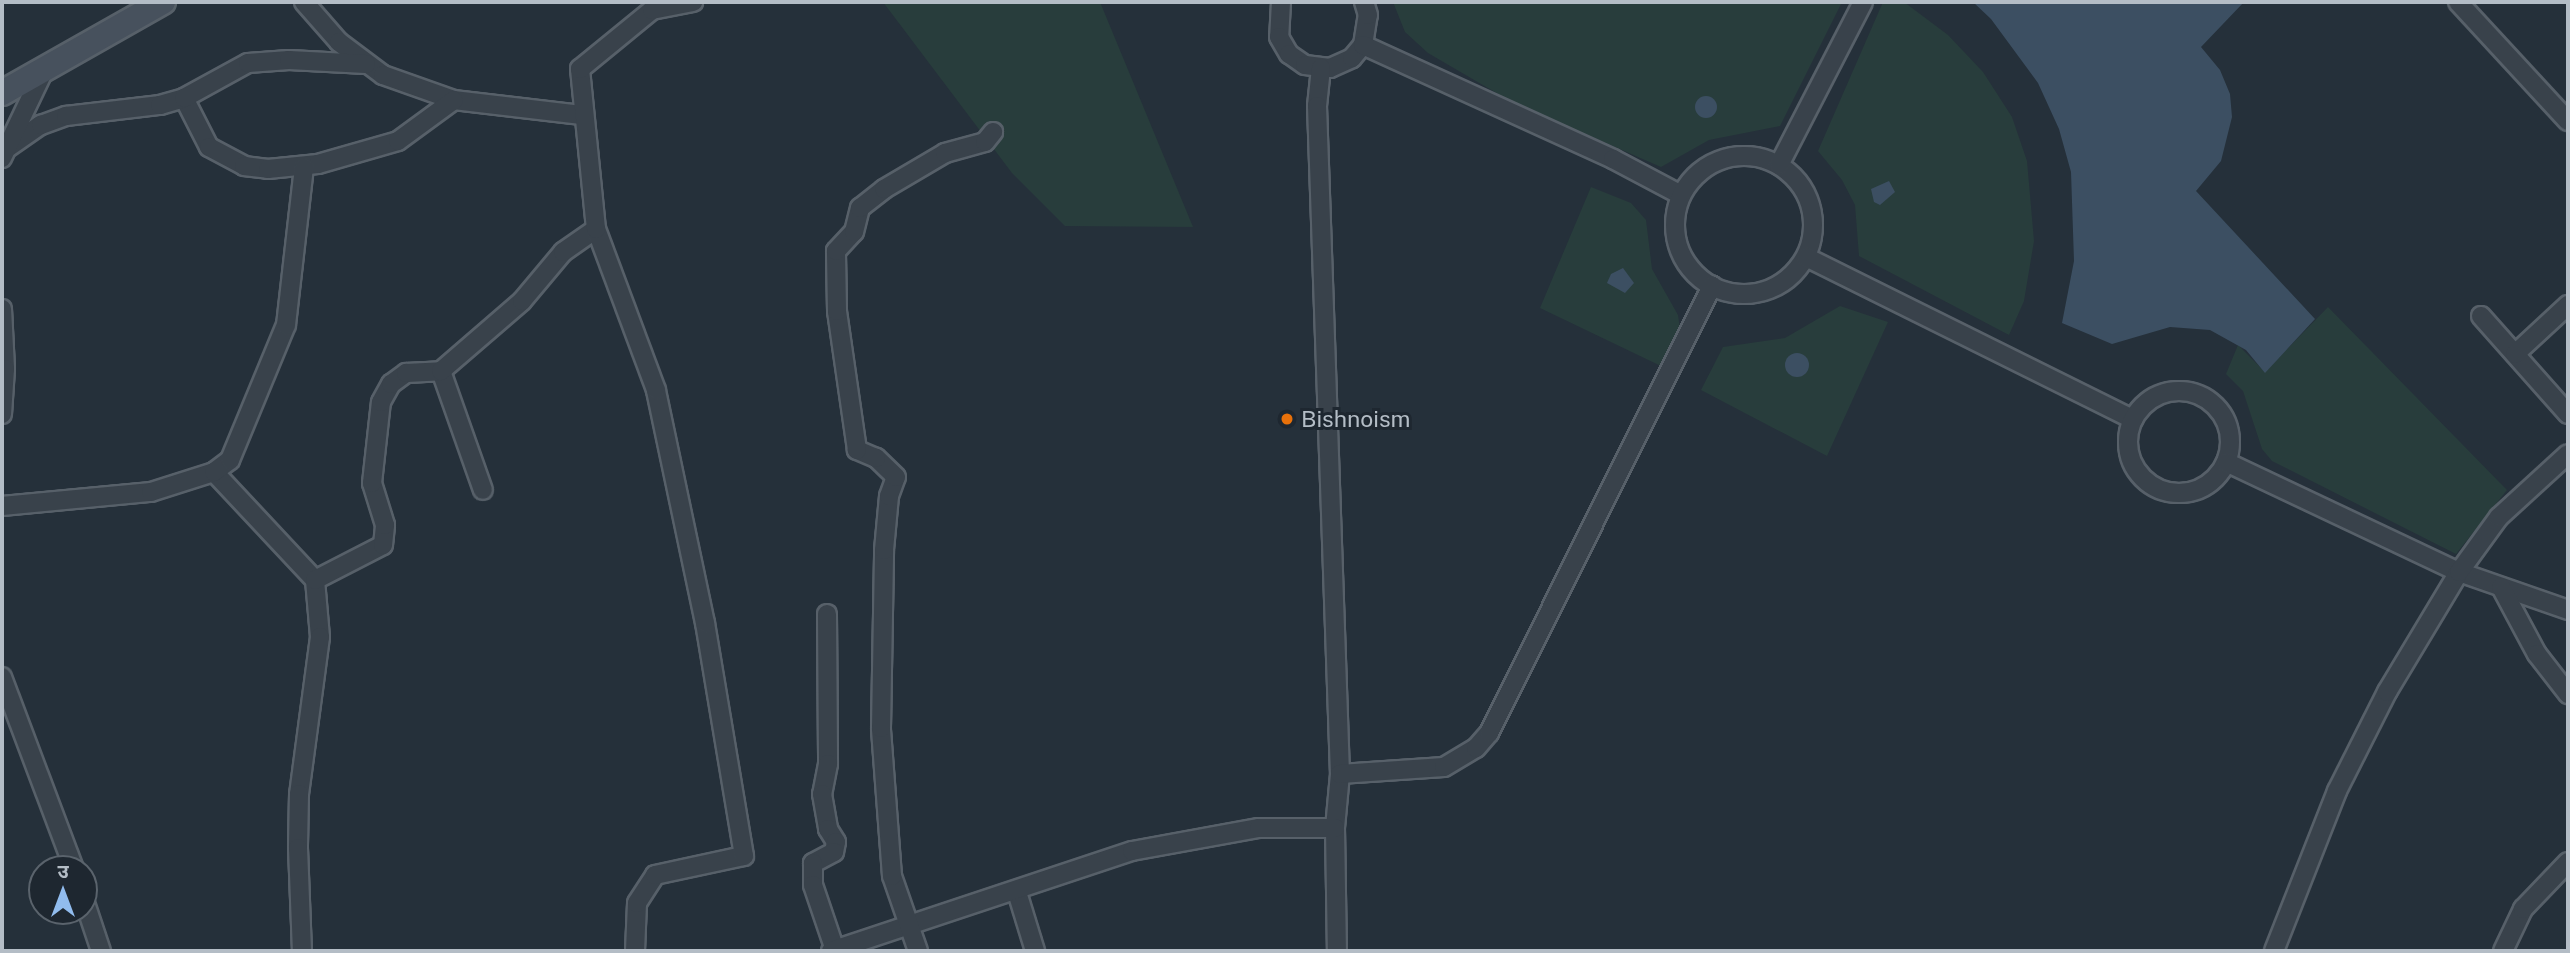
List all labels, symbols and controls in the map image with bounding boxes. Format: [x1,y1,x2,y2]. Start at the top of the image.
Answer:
place label: Bishnoism [1301,405,1411,433]
marker: Bishnoism [1279,411,1295,427]
north arrow [28,855,98,925]
text: उ [57,860,69,882]

